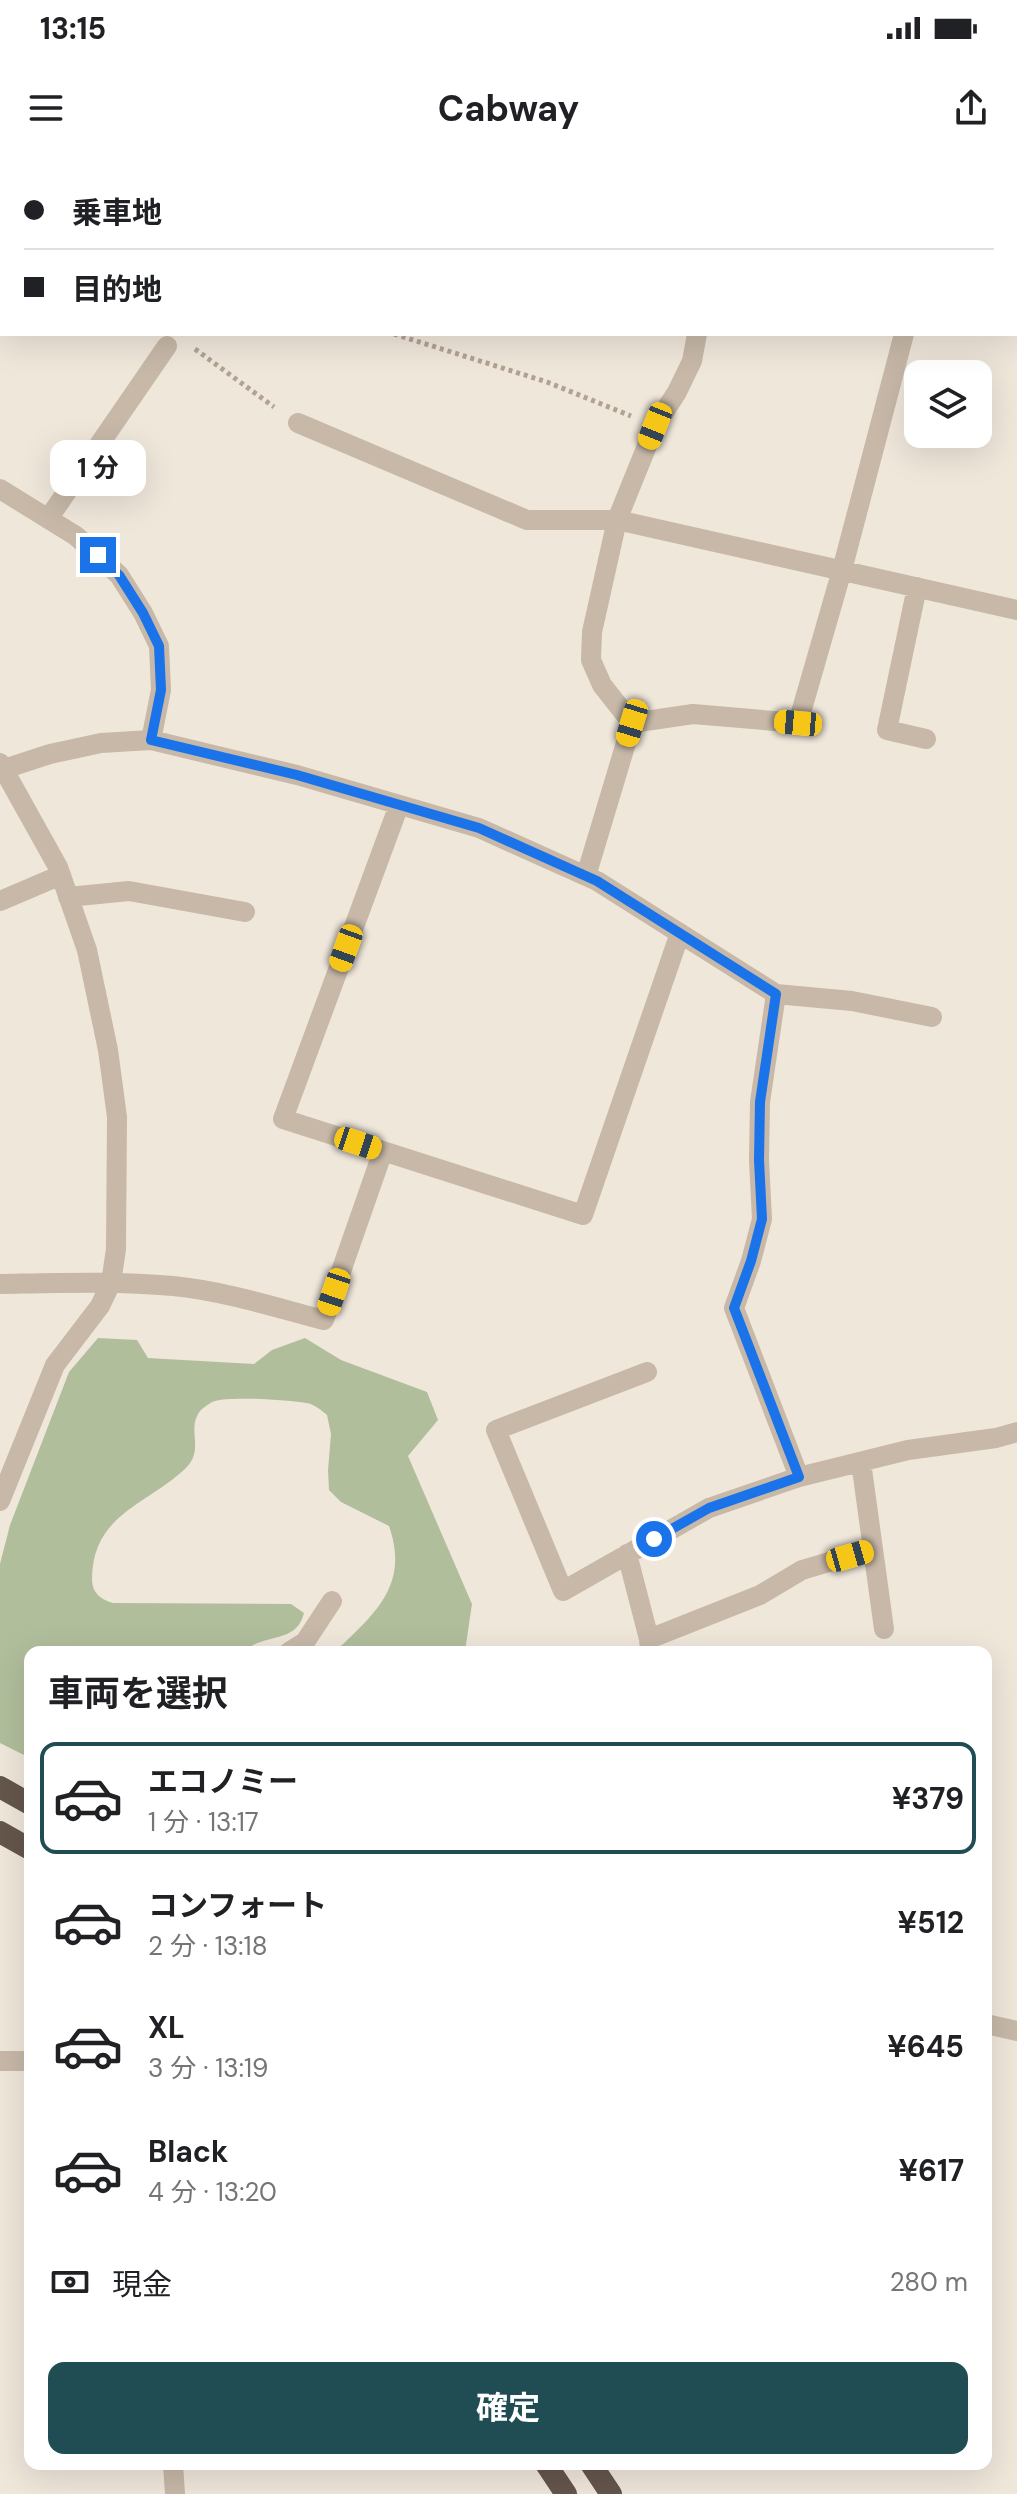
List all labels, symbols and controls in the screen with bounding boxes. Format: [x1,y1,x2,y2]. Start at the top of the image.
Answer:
text: 13:15 [40,9,106,48]
text: Cabway [438,85,579,132]
icon: menu [24,86,68,130]
icon: share [949,86,993,130]
text: 乗車地 [72,193,162,232]
text: 目的地 [72,270,162,309]
map controls [904,360,992,448]
button: layers [904,360,992,448]
car [635,399,675,453]
callout: 1 分 [50,439,146,495]
text: 1 分 [77,451,119,485]
route end [80,537,116,573]
car [614,697,650,749]
car [773,709,823,737]
car [327,921,365,975]
car [331,1124,385,1162]
car [315,1265,353,1319]
route start [636,1521,672,1557]
car [824,1538,876,1574]
text: 車両を選択 [48,1670,228,1717]
icon: car [52,1762,124,1834]
text: エコノミー [148,1762,298,1801]
text: ¥379 [892,1779,964,1818]
text: 1 分 · 13:17 [148,1805,259,1839]
icon: car [52,1886,124,1958]
text: コンフォート [148,1886,327,1925]
text: ¥512 [898,1903,964,1942]
text: 2 分 · 13:18 [148,1929,268,1963]
text: XL [148,2008,185,2047]
icon: car [52,2010,124,2082]
text: ¥645 [887,2027,964,2066]
text: 3 分 · 13:19 [148,2051,268,2085]
text: Black [148,2132,228,2171]
icon: car [52,2134,124,2206]
text: ¥617 [898,2151,964,2190]
text: 4 分 · 13:20 [148,2175,277,2209]
icon: cash [48,2260,92,2304]
text: 現金 [112,2265,172,2304]
text: 280 m [890,2265,968,2299]
button: 確定 [48,2362,968,2454]

